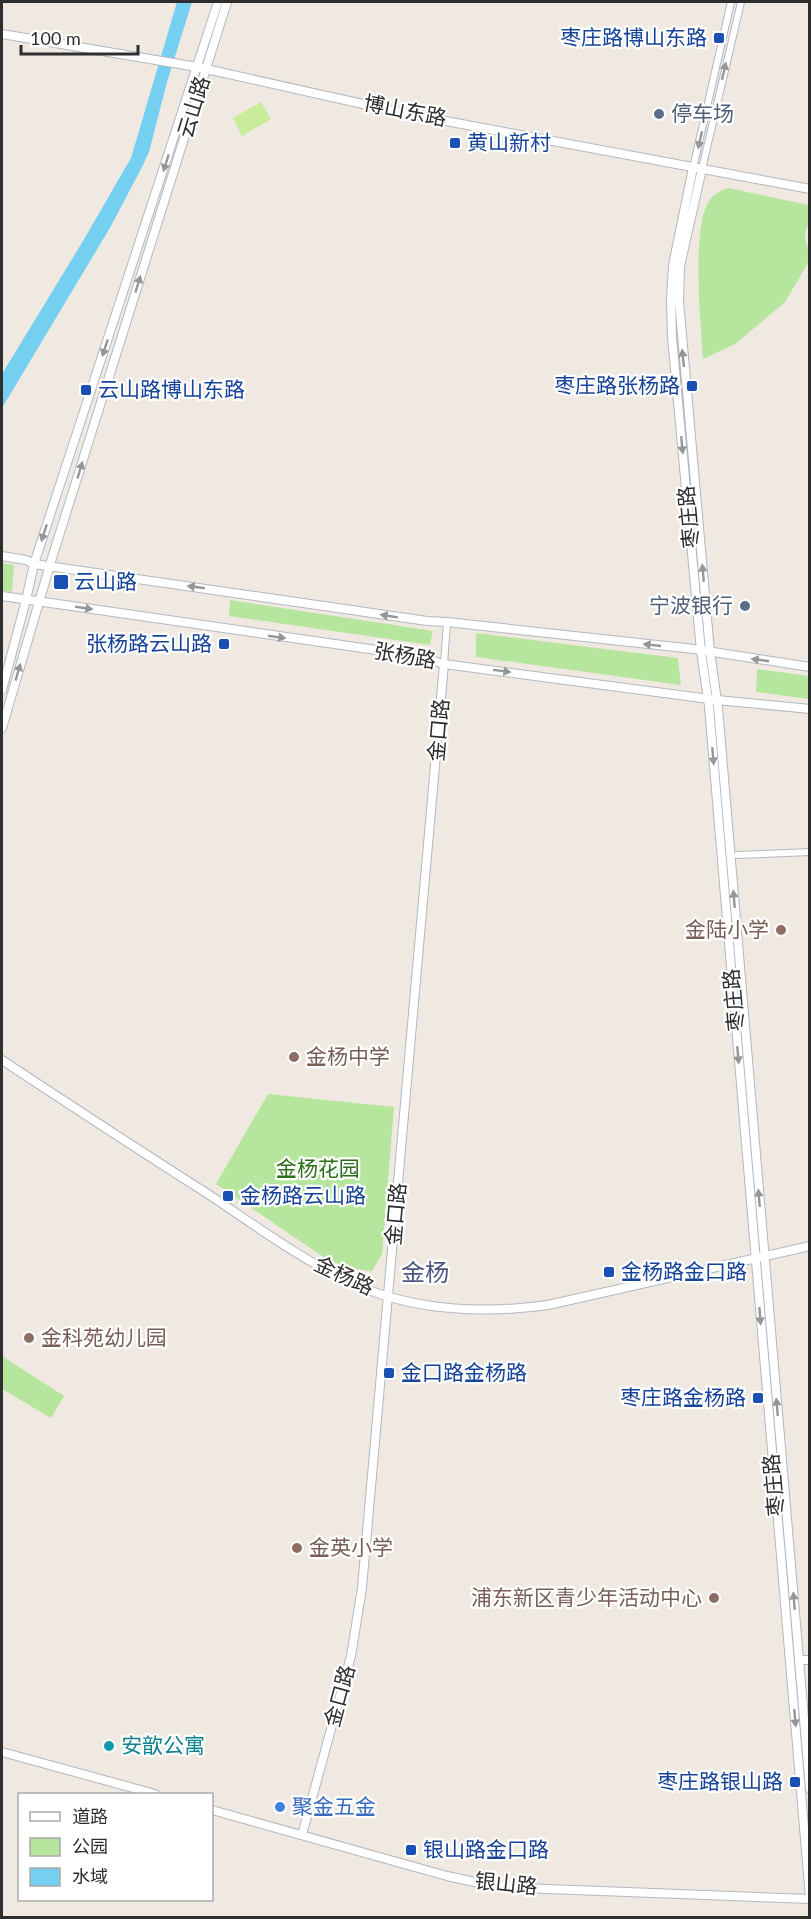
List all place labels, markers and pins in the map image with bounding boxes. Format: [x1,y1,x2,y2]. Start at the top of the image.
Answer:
place label: 枣庄路博山东路 [560,24,707,49]
marker: 枣庄路博山东路 [712,31,726,45]
place label: 停车场 [671,100,734,125]
marker: 停车场 [652,107,666,121]
place label: 黄山新村 [467,129,551,154]
marker: 黄山新村 [448,136,462,150]
place label: 枣庄路张杨路 [554,372,680,397]
place label: 云山路博山东路 [98,376,245,401]
marker: 枣庄路张杨路 [685,379,699,393]
marker: 云山路博山东路 [79,383,93,397]
place label: 云山路 [74,568,137,593]
marker: 云山路 [52,573,70,591]
place label: 宁波银行 [649,592,733,617]
marker: 宁波银行 [738,599,752,613]
place label: 张杨路云山路 [86,630,212,655]
marker: 张杨路云山路 [217,637,231,651]
place label: 金陆小学 [685,916,769,941]
marker: 金陆小学 [774,923,788,937]
place label: 金杨中学 [306,1043,390,1068]
marker: 金杨中学 [287,1050,301,1064]
place label: 金杨路云山路 [240,1182,366,1207]
marker: 金杨路云山路 [221,1189,235,1203]
place label: 金杨路金口路 [621,1258,747,1283]
marker: 金杨路金口路 [602,1265,616,1279]
place label: 金科苑幼儿园 [41,1324,167,1349]
marker: 金科苑幼儿园 [22,1331,36,1345]
place label: 金口路金杨路 [401,1359,527,1384]
marker: 金口路金杨路 [382,1366,396,1380]
place label: 枣庄路金杨路 [620,1384,746,1409]
marker: 枣庄路金杨路 [751,1391,765,1405]
place label: 金英小学 [309,1534,393,1559]
marker: 金英小学 [290,1541,304,1555]
place label: 浦东新区青少年活动中心 [471,1584,702,1609]
marker: 浦东新区青少年活动中心 [707,1591,721,1605]
place label: 安歆公寓 [121,1732,205,1757]
marker: 安歆公寓 [102,1739,116,1753]
place label: 枣庄路银山路 [657,1768,783,1793]
marker: 枣庄路银山路 [788,1775,802,1789]
place label: 聚金五金 [292,1793,376,1818]
marker: 聚金五金 [273,1800,287,1814]
place label: 银山路金口路 [423,1836,549,1861]
marker: 银山路金口路 [404,1843,418,1857]

